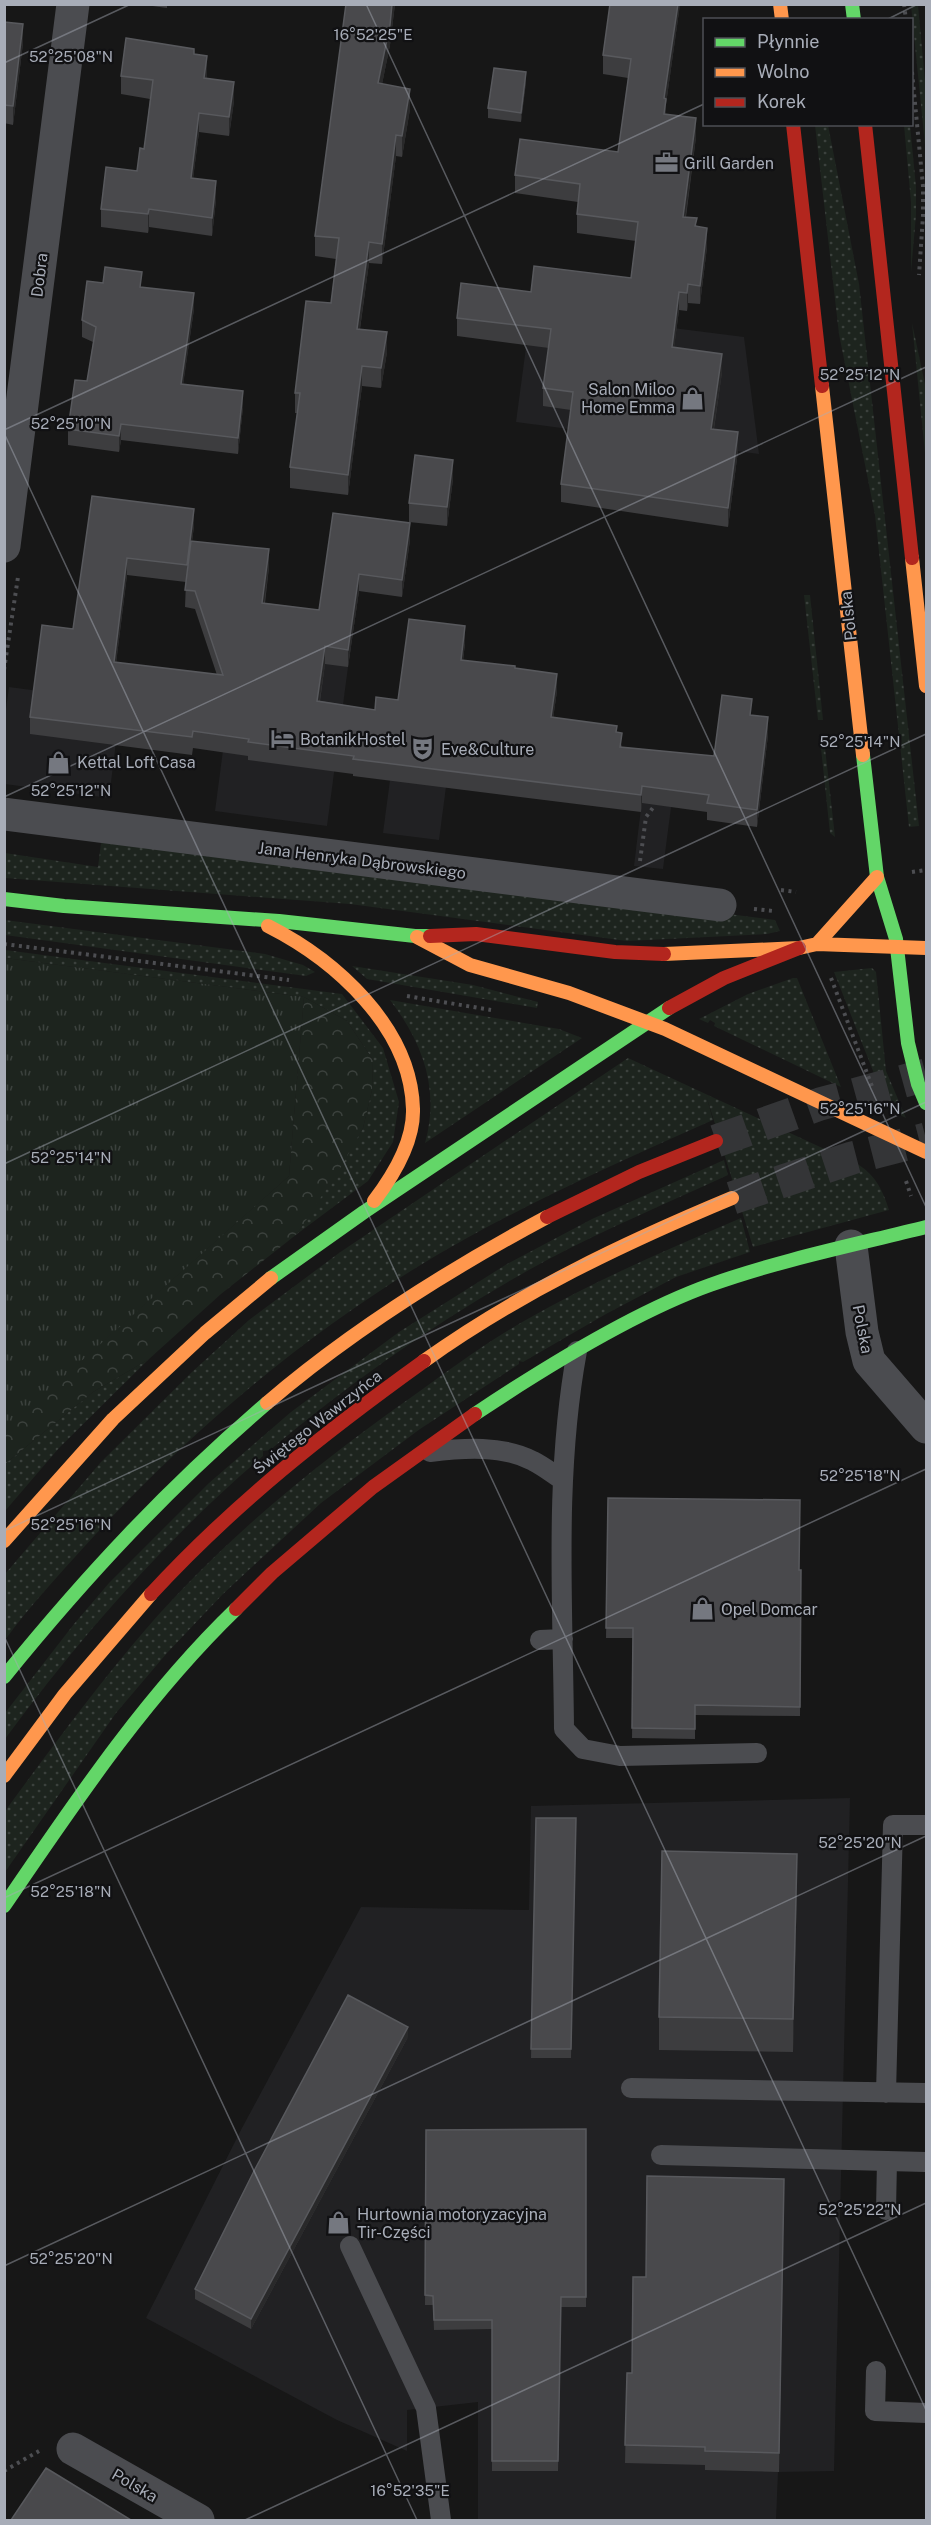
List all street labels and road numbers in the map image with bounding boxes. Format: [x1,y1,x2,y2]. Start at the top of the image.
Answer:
street label: Dobra [27,252,52,298]
street label: Polska [836,590,861,642]
street label: Jana Henryka Dąbrowskiego [257,838,467,883]
street label: Polska [848,1303,877,1355]
street label: Świętego Wawrzyńca [249,1366,385,1478]
street label: Polska [109,2465,161,2506]

